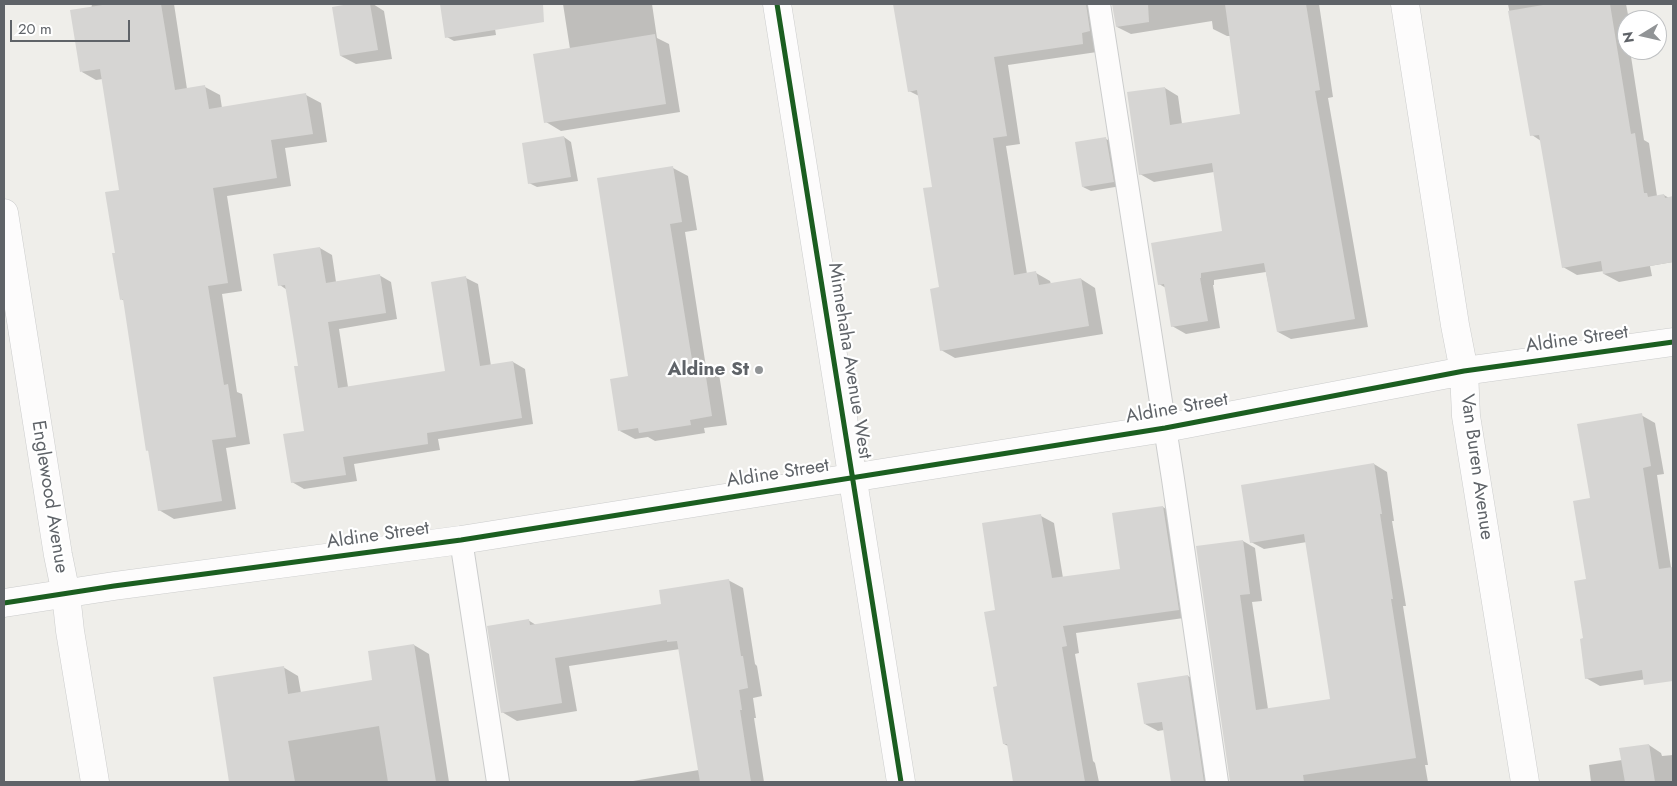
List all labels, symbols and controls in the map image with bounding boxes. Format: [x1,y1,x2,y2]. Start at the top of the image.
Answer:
scale bar [12,10,132,42]
north arrow [1617,10,1667,60]
text: 20 m [18,18,52,40]
text: N [1617,30,1639,44]
street label: Minnehaha Avenue West [822,261,876,461]
street label: Aldine Street [1524,322,1630,358]
place label: Aldine St [668,359,749,381]
marker: Aldine St [753,364,765,376]
street label: Aldine Street [1124,389,1230,429]
street label: Van Buren Avenue [1454,393,1498,541]
street label: Englewood Avenue [26,419,72,575]
street label: Aldine Street [725,455,831,493]
street label: Aldine Street [325,518,431,554]

